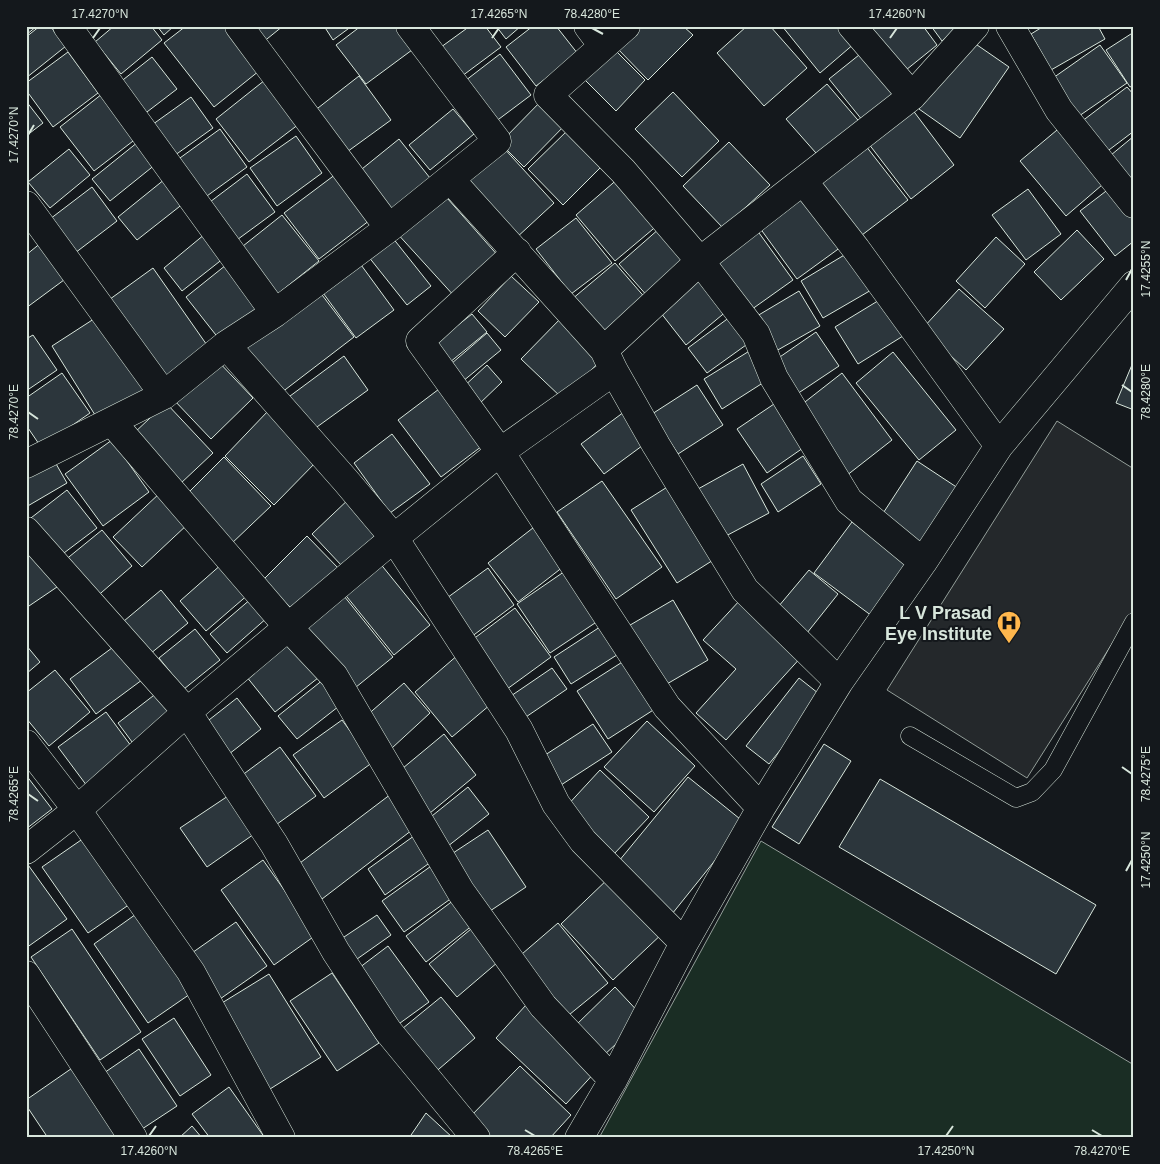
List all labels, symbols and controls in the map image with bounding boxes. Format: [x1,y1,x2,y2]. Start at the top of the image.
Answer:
text: 17.4270°N [72,7,128,21]
text: 17.4265°N [471,7,527,21]
text: 78.4280°E [564,7,620,21]
text: 17.4260°N [869,7,925,21]
text: 17.4270°N [7,107,21,163]
text: 17.4255°N [1139,241,1153,297]
text: 78.4280°E [1139,364,1153,420]
text: 78.4270°E [7,384,21,440]
place label: L V Prasad Eye Institute [885,603,992,644]
hospital icon: L V Prasad Eye Institute [996,610,1022,644]
text: 78.4275°E [1139,746,1153,802]
text: 78.4265°E [7,766,21,822]
text: 17.4250°N [1139,832,1153,888]
text: 17.4260°N [121,1144,177,1158]
text: 78.4265°E [507,1144,563,1158]
text: 17.4250°N [918,1144,974,1158]
text: 78.4270°E [1074,1144,1130,1158]

